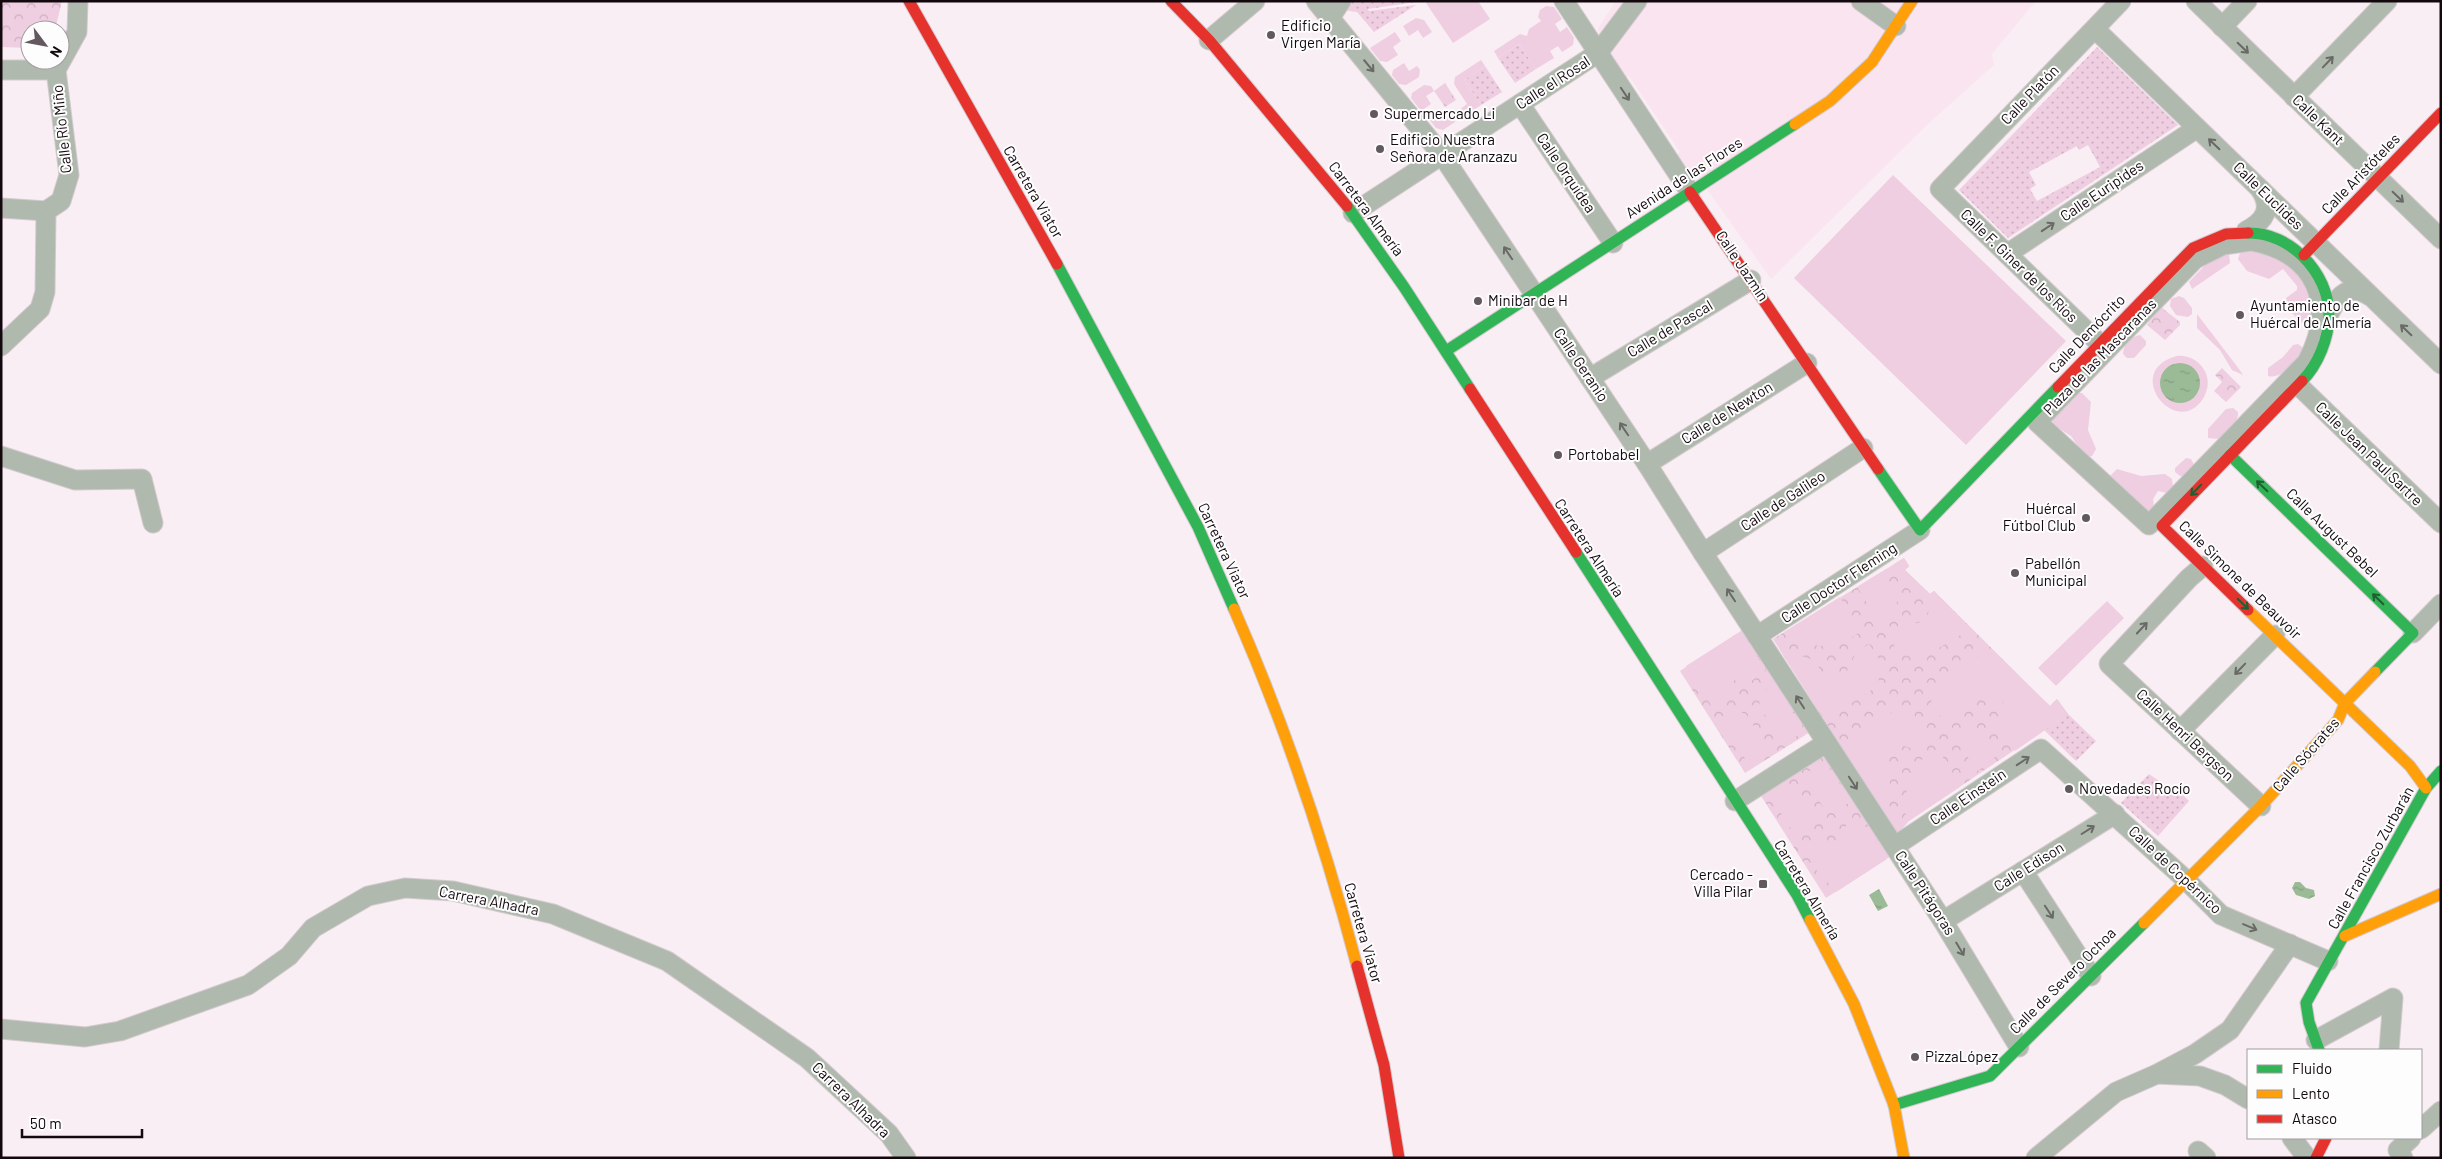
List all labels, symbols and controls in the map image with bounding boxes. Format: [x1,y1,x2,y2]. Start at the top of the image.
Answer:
place label: Edificio Virgen María [1281,16,1361,51]
north arrow [20,20,70,70]
marker: Edificio Virgen María [1265,29,1277,41]
one-way arrow [2237,41,2249,53]
text: N [47,44,66,61]
street label: Calle el Rosal [1512,52,1593,113]
one-way arrow [2322,56,2334,68]
one-way arrow [1364,59,1375,72]
street label: Calle Platón [1996,61,2062,128]
street label: Calle Río Miño [47,84,75,174]
one-way arrow [1620,87,1630,101]
street label: Calle Kant [2289,90,2348,148]
place label: Supermercado Li [1384,104,1495,122]
marker: Supermercado Li [1368,108,1380,120]
street label: Calle Orquídea [1534,129,1600,216]
street label: Calle Aristóteles [2317,129,2403,217]
place label: Edificio Nuestra Señora de Aranzazu [1390,130,1518,165]
street label: Avenida de las Flores [1622,133,1745,222]
one-way arrow [2207,138,2220,150]
street label: Carretera Viator [1000,142,1068,241]
marker: Edificio Nuestra Señora de Aranzazu [1374,143,1386,155]
street label: Calle Euripides [2056,156,2146,225]
street label: Carretera Almería [1325,158,1408,259]
street label: Calle Euclides [2230,158,2307,233]
one-way arrow [2391,191,2404,203]
street label: Calle F. Giner de los Ríos [1958,205,2082,326]
one-way arrow [2041,222,2055,233]
street label: Calle Jazmín [1713,227,1773,304]
one-way arrow [1503,246,1513,260]
street label: Calle Demócrito [2044,290,2128,376]
place label: Minibar de H [1488,291,1568,309]
street label: Plaza de las Mascaranas [2039,294,2160,418]
marker: Minibar de H [1472,295,1484,307]
street label: Calle de Pascal [1624,296,1715,361]
place label: Ayuntamiento de Huércal de Almería [2250,296,2372,331]
marker: Ayuntamiento de Huércal de Almería [2234,309,2246,321]
street label: Calle Geranio [1551,324,1613,405]
one-way arrow [2399,324,2412,336]
street label: Calle de Newton [1678,377,1775,447]
street label: Calle Jean Paul Sartre [2312,398,2427,509]
one-way arrow [1619,422,1629,436]
place label: Portobabel [1568,445,1639,463]
marker: Portobabel [1552,449,1564,461]
street label: Calle de Galileo [1737,466,1828,534]
one-way arrow [2255,480,2268,492]
one-way arrow [2190,484,2202,496]
street label: Calle August Bebel [2283,484,2382,581]
street label: Carretera Almería [1551,495,1628,600]
place label: Huércal Fútbol Club [2003,499,2076,534]
street label: Carretera Viator [1195,500,1255,602]
marker: Huércal Fútbol Club [2080,512,2092,524]
street label: Calle Simone de Beauvoir [2176,516,2306,643]
street label: Calle Doctor Fleming [1777,538,1900,626]
place label: Pabellón Municipal [2025,554,2087,589]
marker: Pabellón Municipal [2009,567,2021,579]
one-way arrow [1725,589,1735,603]
one-way arrow [2372,593,2385,605]
one-way arrow [2237,598,2249,610]
one-way arrow [2136,622,2148,635]
one-way arrow [2234,663,2246,675]
street label: Calle Henri Bergson [2133,684,2238,784]
one-way arrow [1795,695,1805,709]
street label: Calle Sócrates [2268,714,2342,795]
one-way arrow [2015,756,2029,766]
street label: Calle Einstein [1926,764,2009,828]
one-way arrow [1848,776,1858,790]
place label: Novedades Rocío [2079,779,2190,797]
marker: Novedades Rocío [2063,783,2075,795]
street label: Calle Francisco Zurbarán [2323,783,2417,932]
street label: Calle de Copérnico [2125,822,2226,917]
one-way arrow [2081,825,2095,835]
street label: Carretera Almería [1771,836,1845,943]
street label: Calle Edison [1990,838,2067,895]
street label: Calle Pitágoras [1892,847,1960,938]
place label: Cercado - Villa Pilar [1690,865,1754,900]
marker: Cercado - Villa Pilar [1757,878,1769,890]
street label: Carretera Viator [1341,880,1387,986]
street label: Carrera Alhadra [438,882,541,919]
one-way arrow [2044,905,2055,919]
one-way arrow [2242,922,2257,932]
street label: Calle de Severo Ochoa [2005,923,2119,1037]
one-way arrow [1956,942,1966,956]
place label: PizzaLópez [1925,1047,1998,1065]
legend [2247,1049,2422,1139]
marker: PizzaLópez [1909,1051,1921,1063]
street label: Carrera Alhadra [809,1058,894,1141]
text: Fluido [2292,1059,2332,1077]
text: Lento [2292,1084,2330,1102]
scale bar [22,1106,142,1138]
text: Atasco [2292,1109,2337,1127]
text: 50 m [30,1114,62,1132]

